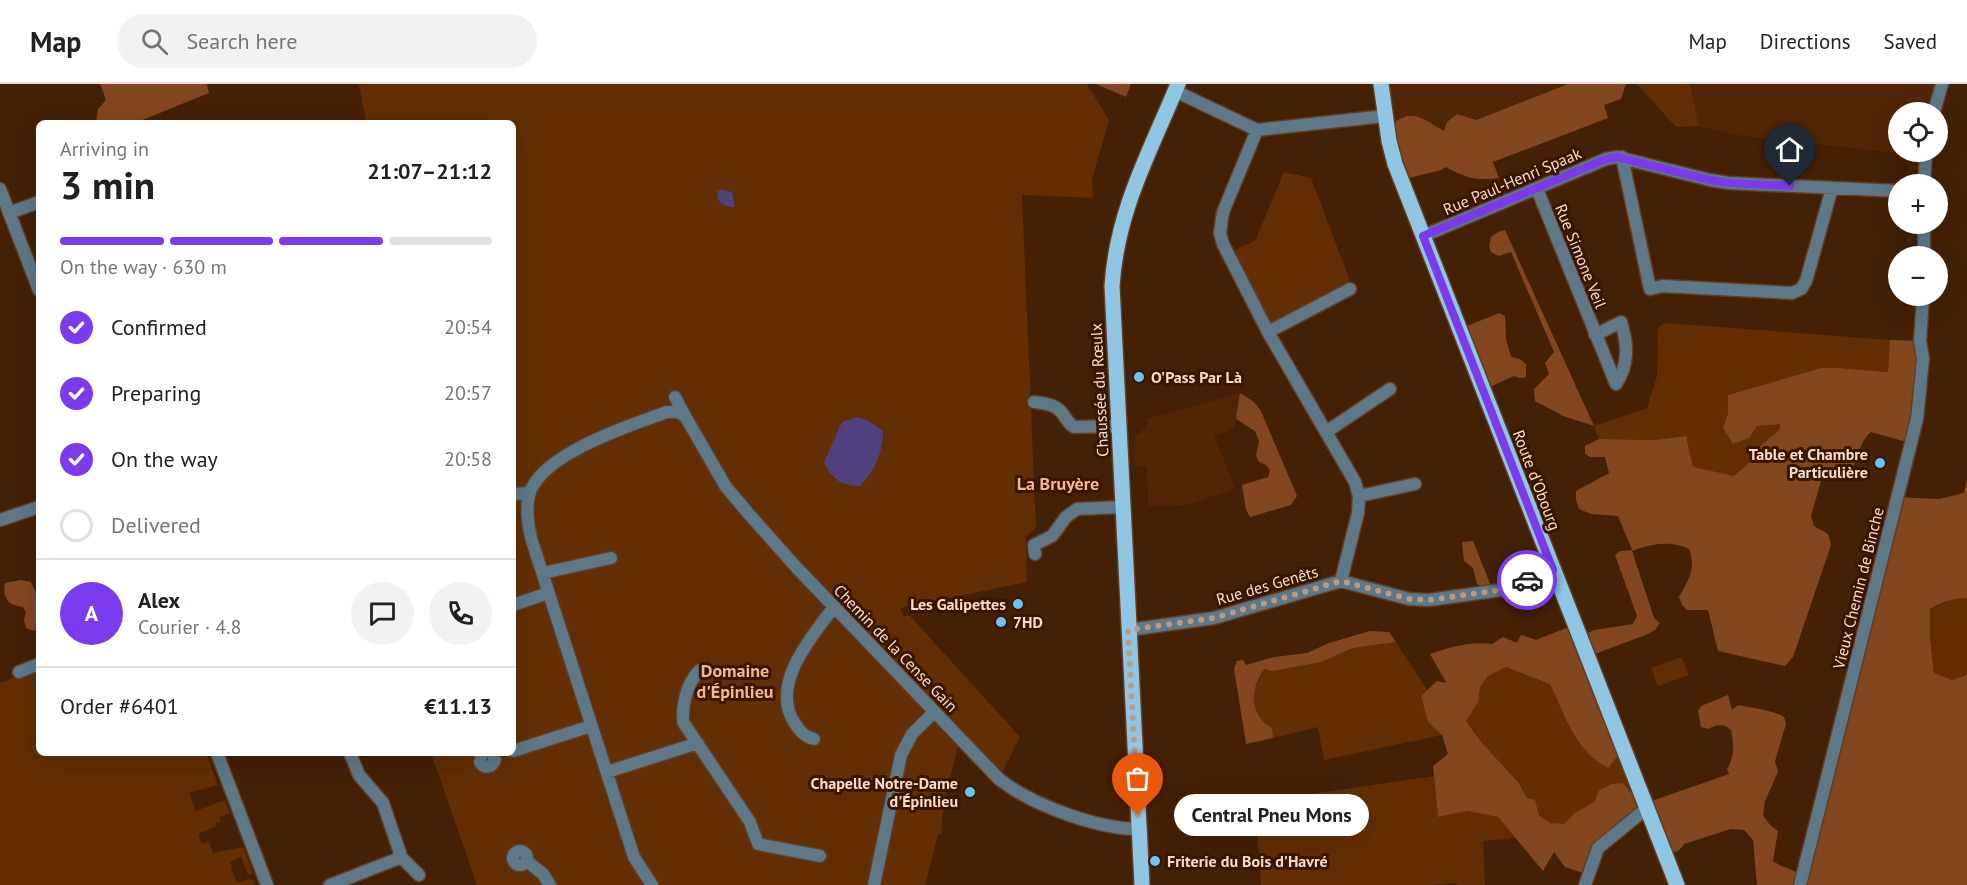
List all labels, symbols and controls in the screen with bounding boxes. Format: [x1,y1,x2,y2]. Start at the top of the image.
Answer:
search box [117,14,537,68]
text: Map [30,23,81,60]
icon: search [138,25,171,58]
text: Search here [186,27,297,55]
text: Map [1688,28,1727,55]
text: Directions [1760,28,1851,55]
text: Saved [1884,28,1937,55]
map controls [1888,102,1948,306]
button: locate [1888,102,1948,162]
pin [1764,124,1815,186]
icon: home [1773,133,1806,166]
text: Arriving in [60,136,149,162]
street label: Rue Paul-Henri Spaak [1440,143,1584,219]
text: 21:07–21:12 [367,157,492,185]
text: 3 min [60,159,155,210]
button: + [1888,174,1948,234]
street label: Rue Simone Veil [1551,201,1611,311]
button: − [1888,246,1948,306]
text: On the way · 630 m [60,254,227,280]
icon: check [60,311,93,344]
text: Confirmed [111,313,207,341]
text: 20:54 [444,314,492,340]
street label: Chaussée du Rœulx [1086,323,1112,457]
place label: O'Pass Par Là [1151,367,1242,387]
marker: O'Pass Par Là [1132,370,1146,384]
icon: check [60,377,93,410]
text: Preparing [111,379,201,407]
text: 20:57 [444,380,492,406]
street label: Route d'Obourg [1509,427,1565,533]
icon: check [60,443,93,476]
place label: Table et Chambre Particulière [1749,444,1868,482]
text: On the way [111,445,218,473]
text: 20:58 [444,446,492,472]
marker: Table et Chambre Particulière [1873,456,1887,470]
district label: La Bruyère [1017,472,1099,495]
street label: Vieux Chemin de Binche [1828,505,1888,672]
text: Delivered [111,511,201,539]
courier [1497,550,1557,610]
street label: Rue des Genêts [1214,561,1321,609]
icon: car [1511,564,1544,597]
street label: Chemin de la Cense Gain [830,580,962,716]
button: chat [351,582,414,645]
button: phone [429,582,492,645]
text: Alex [138,586,180,614]
place label: Les Galipettes [910,594,1006,614]
marker: Les Galipettes [1011,597,1025,611]
text: A [85,599,98,627]
place label: 7HD [1013,612,1043,632]
text: Courier · 4.8 [138,614,241,640]
marker: 7HD [994,615,1008,629]
district label: Domaine d'Épinlieu [696,659,774,703]
text: Order #6401 [60,692,179,720]
text: €11.13 [424,692,492,720]
pin [1112,753,1163,815]
icon: bag [1121,762,1154,795]
place label: Chapelle Notre-Dame d'Épinlieu [811,773,958,811]
marker: Chapelle Notre-Dame d'Épinlieu [963,785,977,799]
callout: Central Pneu Mons [1174,794,1369,836]
text: Central Pneu Mons [1191,802,1352,828]
place label: Friterie du Bois d'Havré [1167,851,1328,871]
marker: Friterie du Bois d'Havré [1148,854,1162,868]

